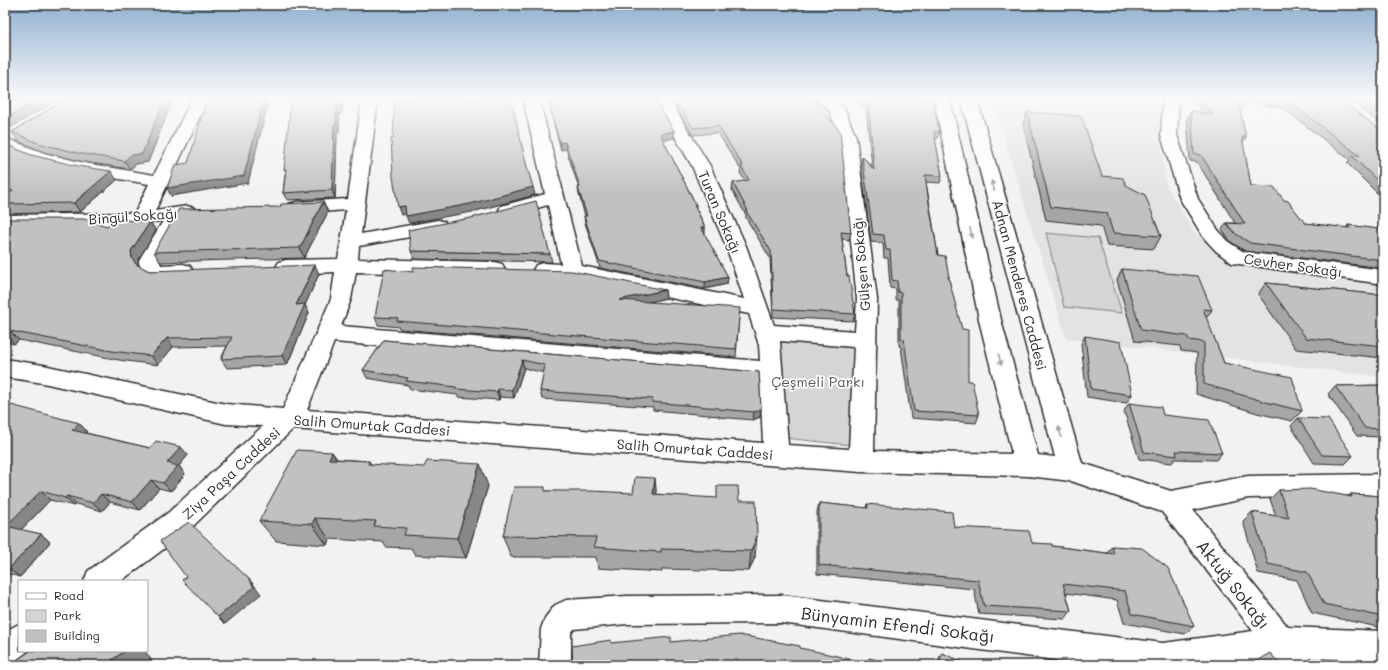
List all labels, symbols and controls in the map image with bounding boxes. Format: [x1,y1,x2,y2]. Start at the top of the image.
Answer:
street label: Turan Sokağı [694,168,746,256]
one-way arrow [989,179,995,192]
street label: Adnan Menderes Caddesi [988,198,1052,372]
street label: Bingül Sokağı [88,203,178,229]
street label: Gülşen Sokağı [847,216,875,312]
one-way arrow [968,227,974,239]
street label: Cevher Sokağı [1243,249,1343,281]
one-way arrow [997,354,1003,366]
park label: Çeşmeli Parkı [771,372,865,391]
street label: Salih Omurtak Caddesi [293,410,451,440]
street label: Ziya Paşa Caddesi [178,422,284,524]
one-way arrow [1057,426,1063,439]
street label: Salih Omurtak Caddesi [616,434,774,464]
street label: Aktuğ Sokağı [1192,535,1276,633]
legend [18,580,148,652]
text: Road [54,587,84,603]
street label: Bünyamin Efendi Sokağı [800,601,996,647]
text: Park [54,607,81,623]
text: Building [54,627,100,643]

